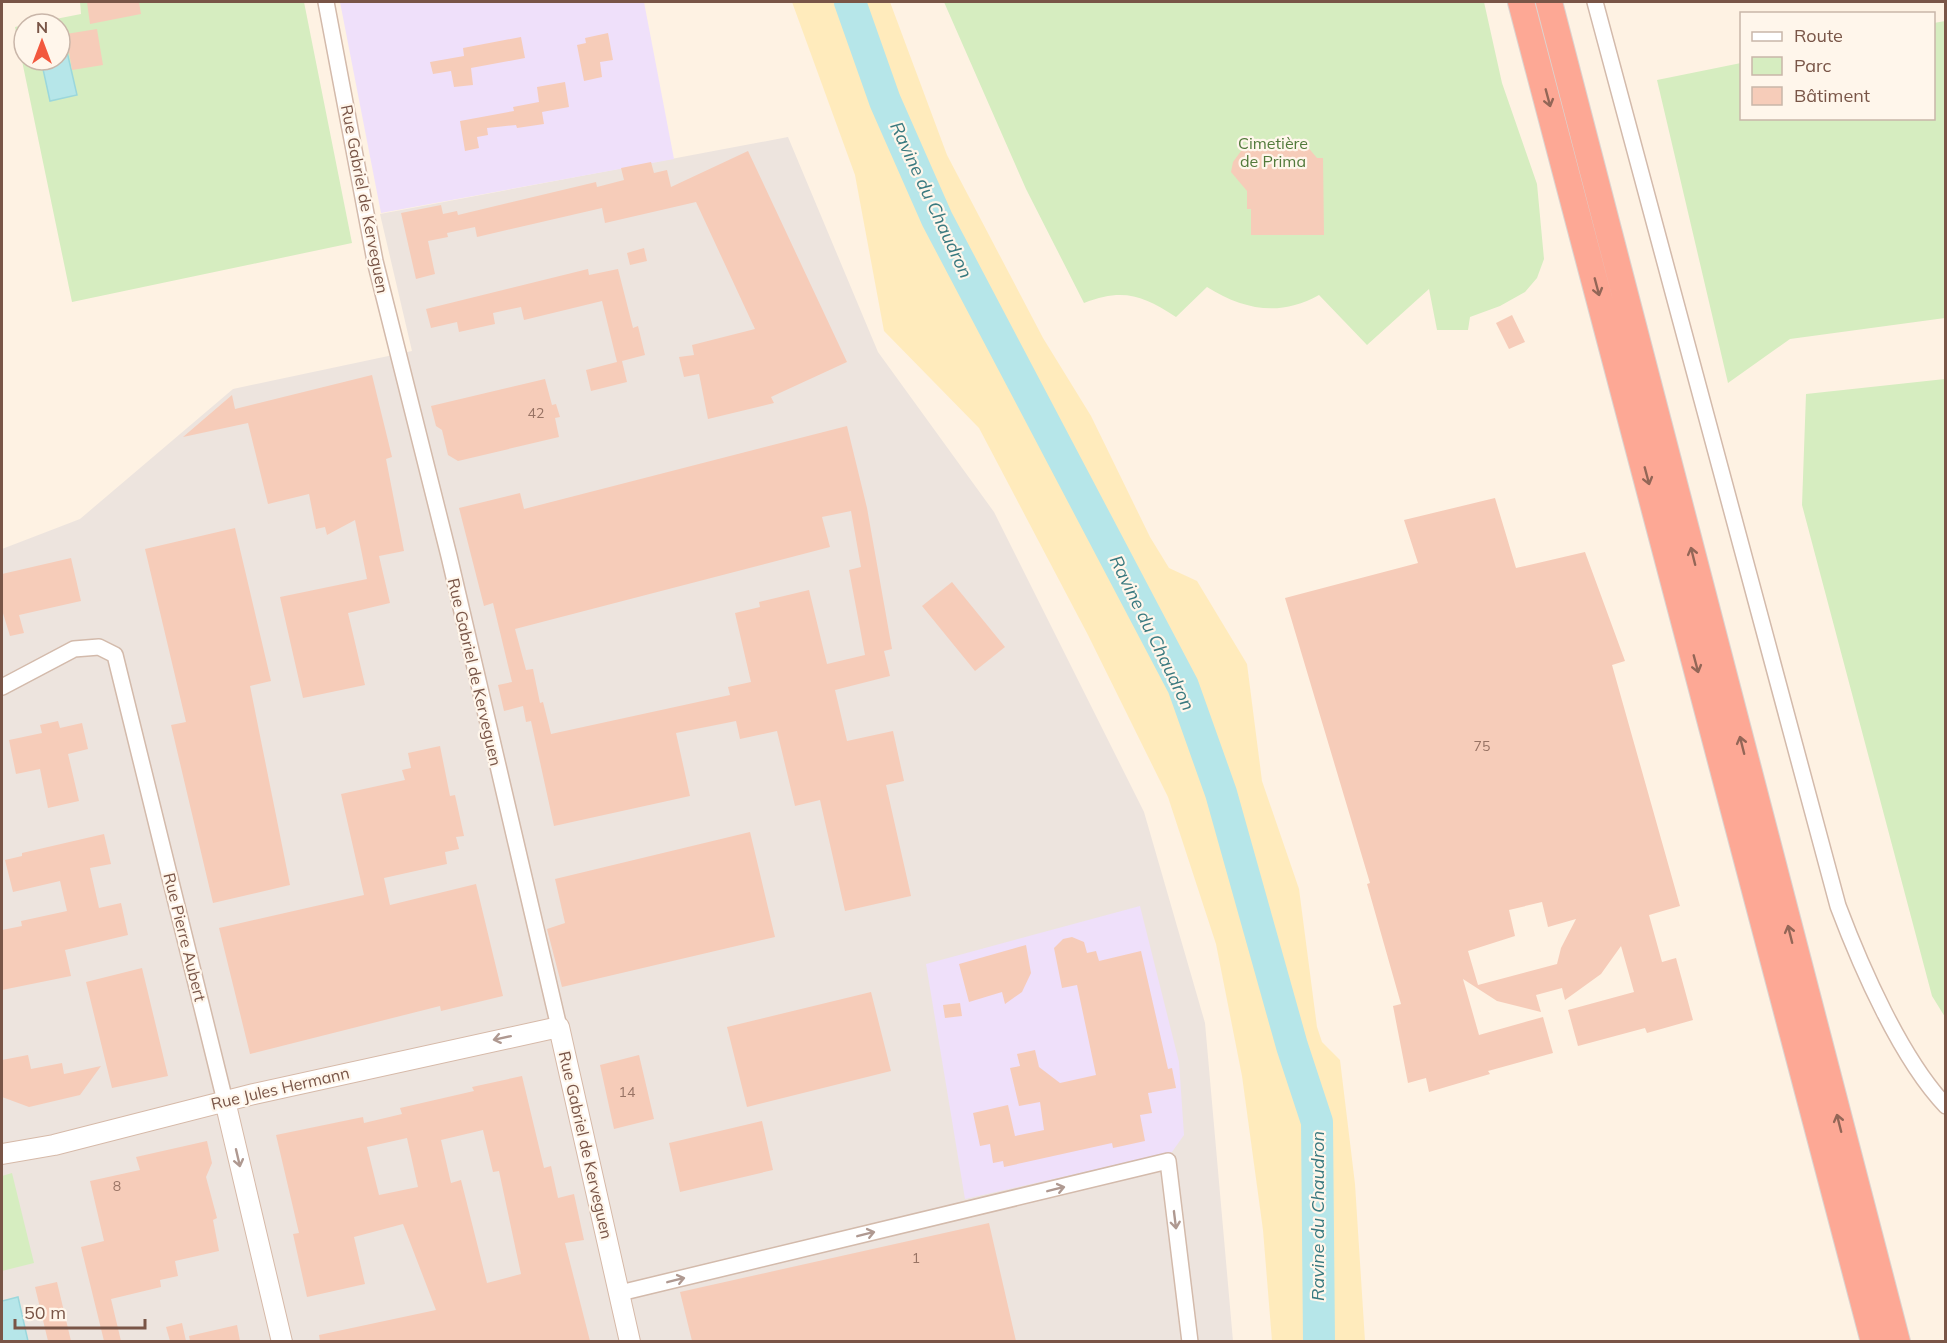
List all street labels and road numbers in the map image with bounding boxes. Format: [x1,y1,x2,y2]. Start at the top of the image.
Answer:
street label: Rue Gabriel de Kerveguen [337,103,393,295]
street label: Rue Gabriel de Kerveguen [444,576,506,768]
street label: Rue Pierre Aubert [159,871,211,1004]
street label: Rue Gabriel de Kerveguen [555,1049,617,1241]
street label: Rue Jules Hermann [209,1062,351,1114]

